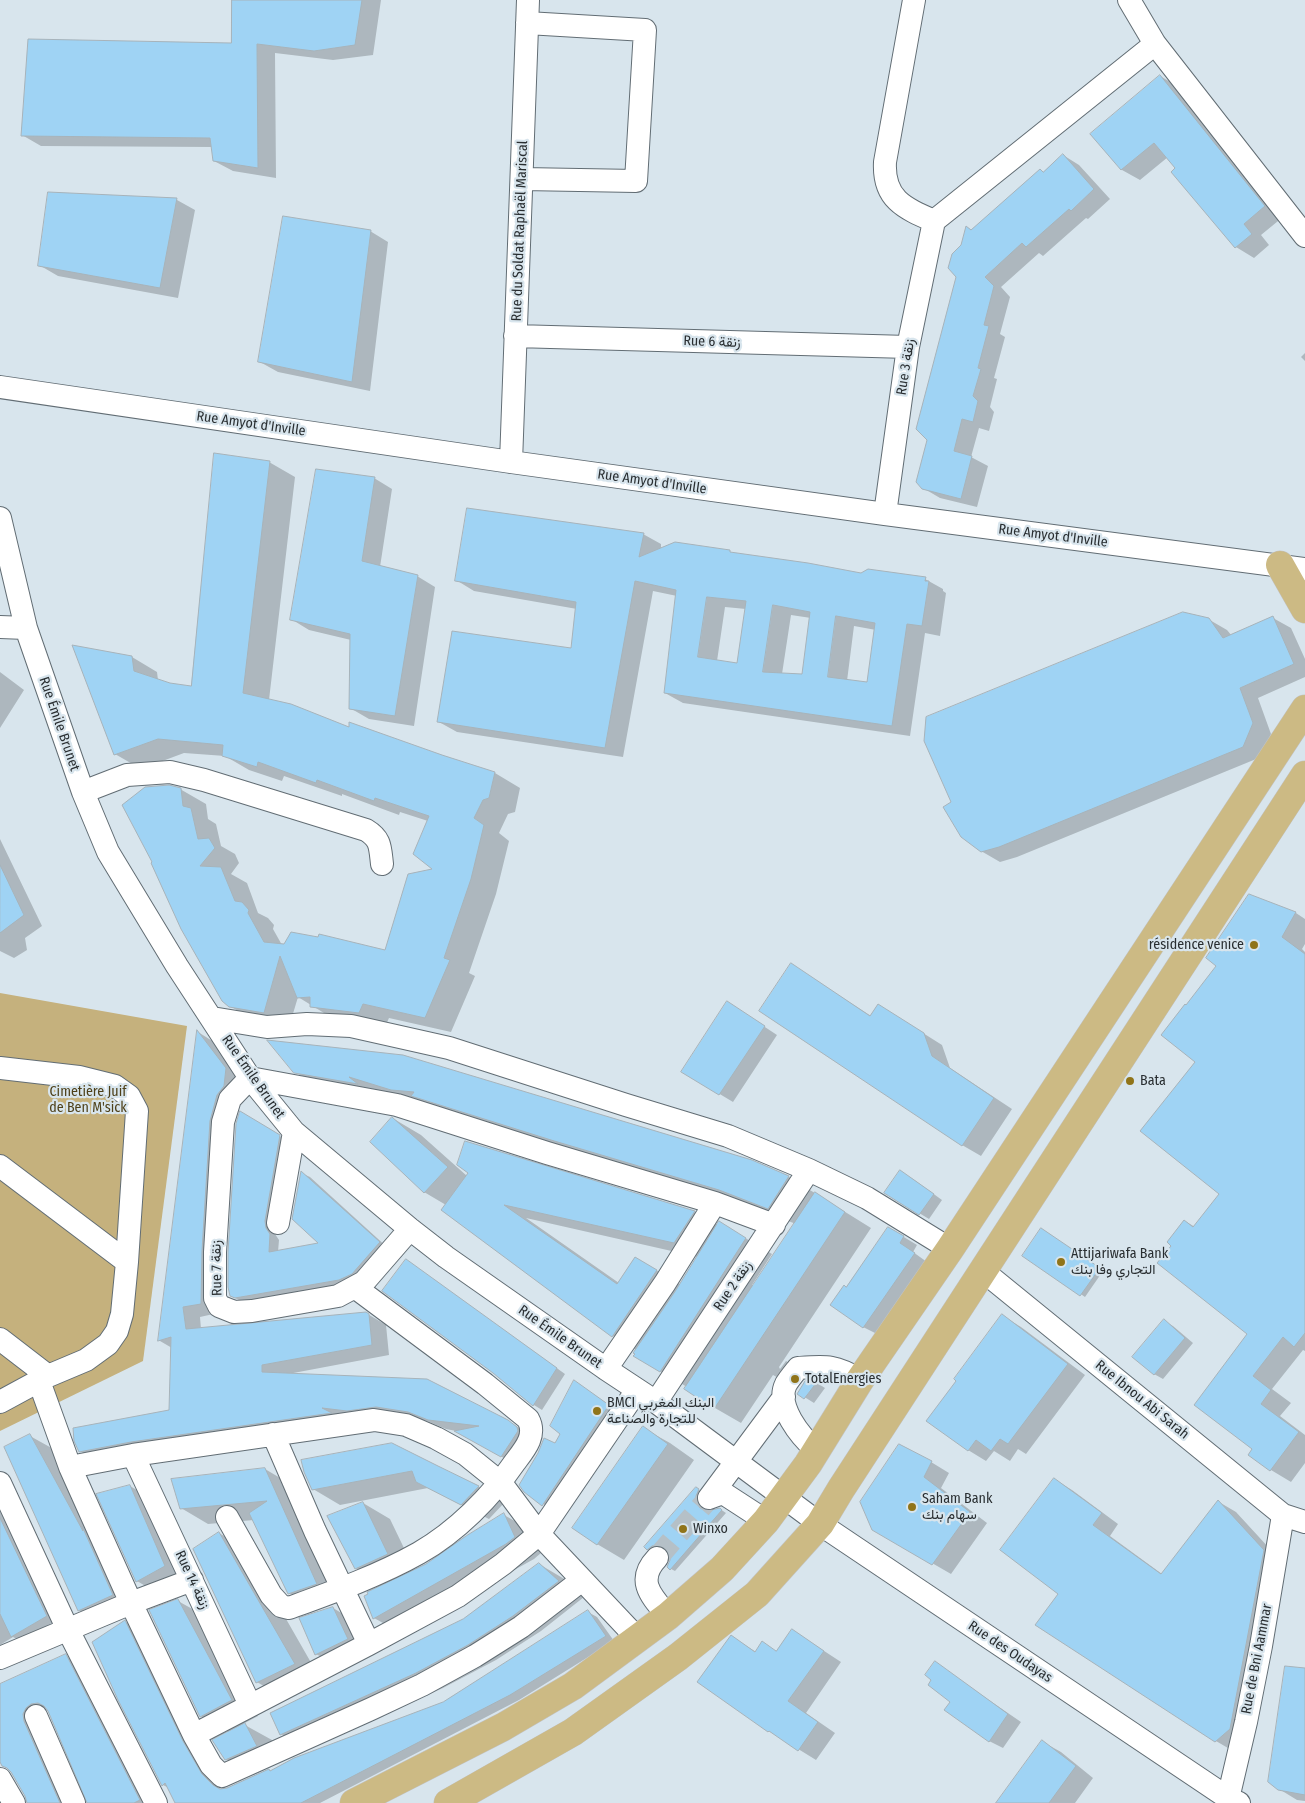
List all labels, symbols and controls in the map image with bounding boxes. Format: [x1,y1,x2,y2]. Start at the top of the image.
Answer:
street label: Rue du Soldat Raphaël Mariscal [508,140,532,322]
street label: Rue 6 زنقة [683,333,741,351]
street label: Rue 3 زنقة [893,338,919,396]
street label: Rue Amyot d'Inville [195,408,307,440]
street label: Rue Amyot d'Inville [596,466,708,498]
street label: Rue Amyot d'Inville [997,521,1109,551]
street label: Rue Émile Brunet [35,675,83,773]
place label: résidence venice [1149,937,1244,953]
marker: résidence venice [1248,939,1260,951]
street label: Rue Émile Brunet [218,1032,288,1122]
place label: Bata [1140,1073,1166,1089]
marker: Bata [1124,1075,1136,1087]
park label: Cimetière Juif de Ben M'sick [49,1084,127,1116]
street label: Rue 7 زنقة [208,1240,226,1296]
place label: Attijariwafa Bank التجاري وفا بنك [1071,1246,1168,1278]
marker: Attijariwafa Bank التجاري وفا بنك [1055,1256,1067,1268]
street label: Rue 2 زنقة [710,1258,756,1314]
street label: Rue Émile Brunet [515,1302,605,1372]
street label: Rue Ibnou Abi Sarah [1092,1357,1192,1443]
place label: TotalEnergies [805,1371,881,1387]
marker: TotalEnergies [789,1373,801,1385]
place label: BMCI البنك المغربي للتجارة والصناعة [607,1395,714,1428]
marker: BMCI البنك المغربي للتجارة والصناعة [591,1405,603,1417]
place label: Saham Bank سهام بنك [922,1491,993,1524]
marker: Saham Bank سهام بنك [906,1501,918,1513]
place label: Winxo [693,1521,728,1537]
marker: Winxo [677,1523,689,1535]
street label: Rue 14 زنقة [171,1548,213,1612]
street label: Rue de Bni Aammar [1238,1602,1276,1716]
street label: Rue des Oudayas [965,1618,1055,1686]

